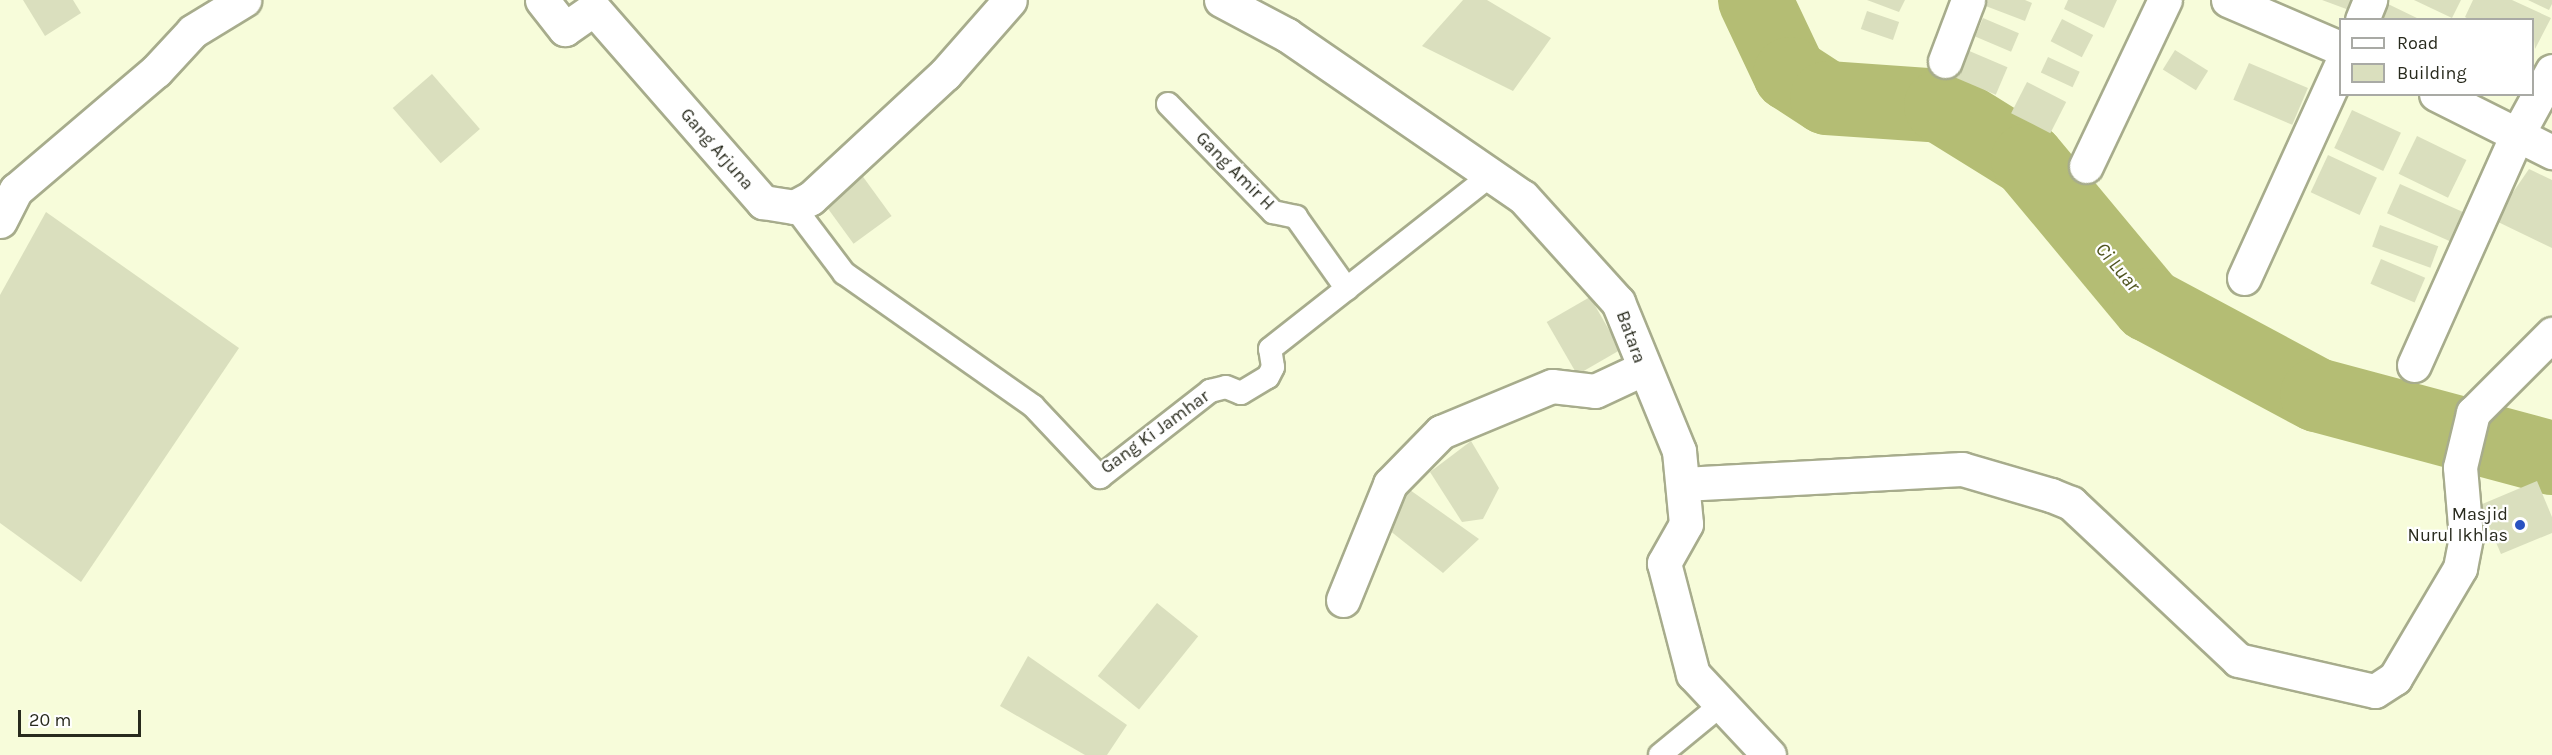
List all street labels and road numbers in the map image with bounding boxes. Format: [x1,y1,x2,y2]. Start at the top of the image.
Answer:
street label: Gang Arjuna [676,104,758,194]
street label: Gang Amir H [1191,127,1279,215]
street label: Batara [1612,308,1650,366]
street label: Gang Ki Jamhar [1097,385,1213,479]

